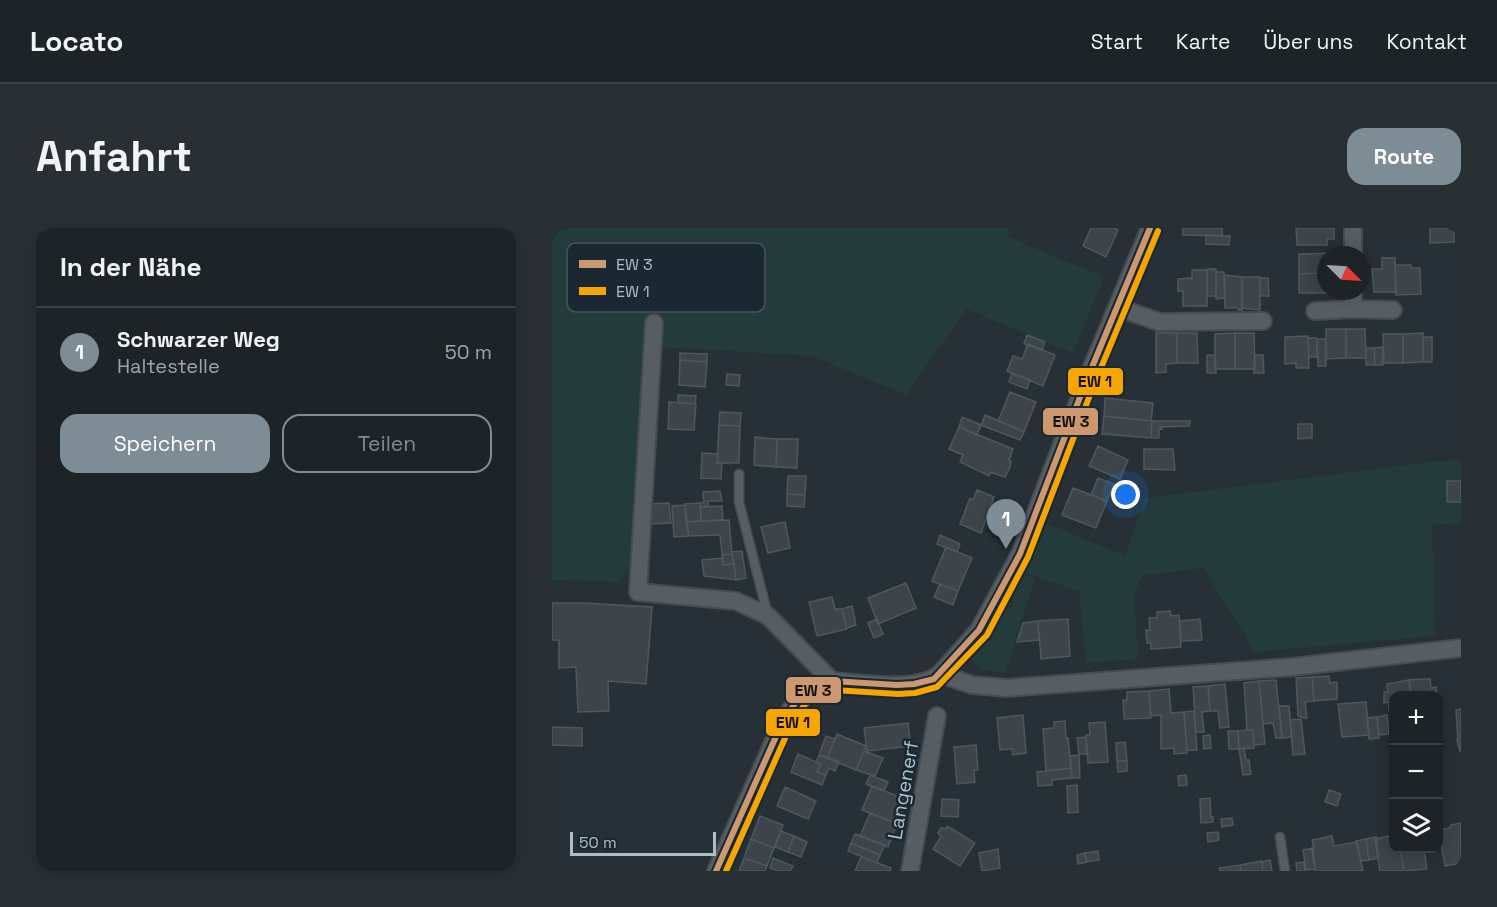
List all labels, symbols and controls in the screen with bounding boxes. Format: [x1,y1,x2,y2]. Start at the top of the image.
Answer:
text: Locato [30,23,123,59]
text: Start [1091,28,1143,55]
text: Karte [1176,28,1230,55]
text: Über uns [1263,28,1353,55]
text: Kontakt [1386,28,1467,55]
button: Route [1347,128,1461,185]
text: Anfahrt [36,130,192,183]
legend [567,243,765,312]
north arrow [1317,246,1371,300]
text: In der Nähe [60,250,201,284]
text: EW 3 [616,254,653,275]
text: EW 1 [616,281,650,302]
text: Schwarzer Weg [117,325,280,353]
text: 1 [75,339,84,365]
text: 50 m [445,339,492,365]
text: Haltestelle [117,353,220,379]
line badge: EW 1 [1067,367,1124,396]
text: EW 1 [1078,371,1112,392]
line badge: EW 3 [1042,407,1099,436]
text: EW 3 [1053,411,1090,432]
button: Speichern [60,414,270,473]
button: Teilen [282,414,492,473]
your location [1111,480,1140,509]
pin: 1 [986,500,1026,549]
line badge: EW 3 [785,676,842,704]
text: EW 3 [795,680,832,701]
map controls [1389,691,1443,853]
button: + [1389,691,1443,745]
line badge: EW 1 [765,708,821,737]
text: EW 1 [776,712,810,733]
street label: Langenerf [882,738,924,841]
button: − [1389,745,1443,799]
button: layers [1389,799,1443,853]
scale bar [570,829,716,856]
text: 50 m [579,832,617,853]

